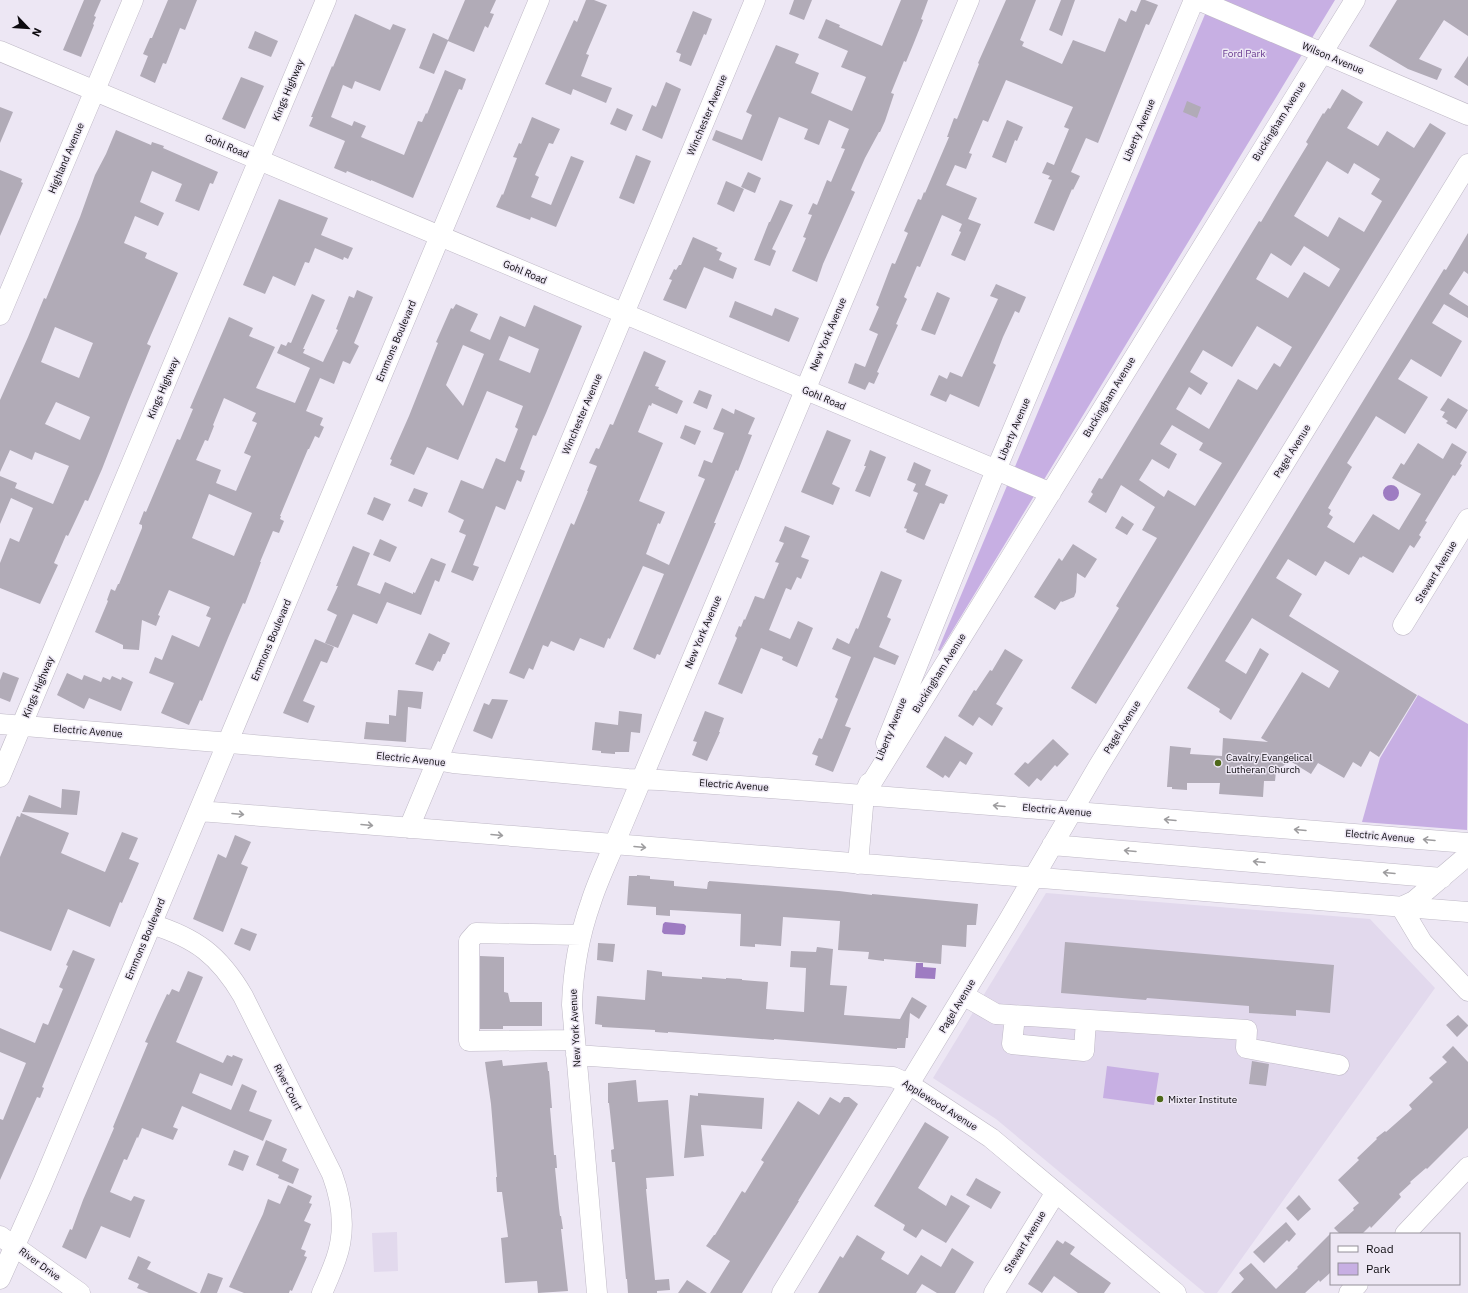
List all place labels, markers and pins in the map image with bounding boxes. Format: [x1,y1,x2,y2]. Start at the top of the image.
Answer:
place label: Cavalry Evangelical Lutheran Church [1226,751,1312,776]
marker: Cavalry Evangelical Lutheran Church [1213,758,1223,768]
place label: Mixter Institute [1168,1093,1238,1106]
marker: Mixter Institute [1155,1094,1165,1104]

